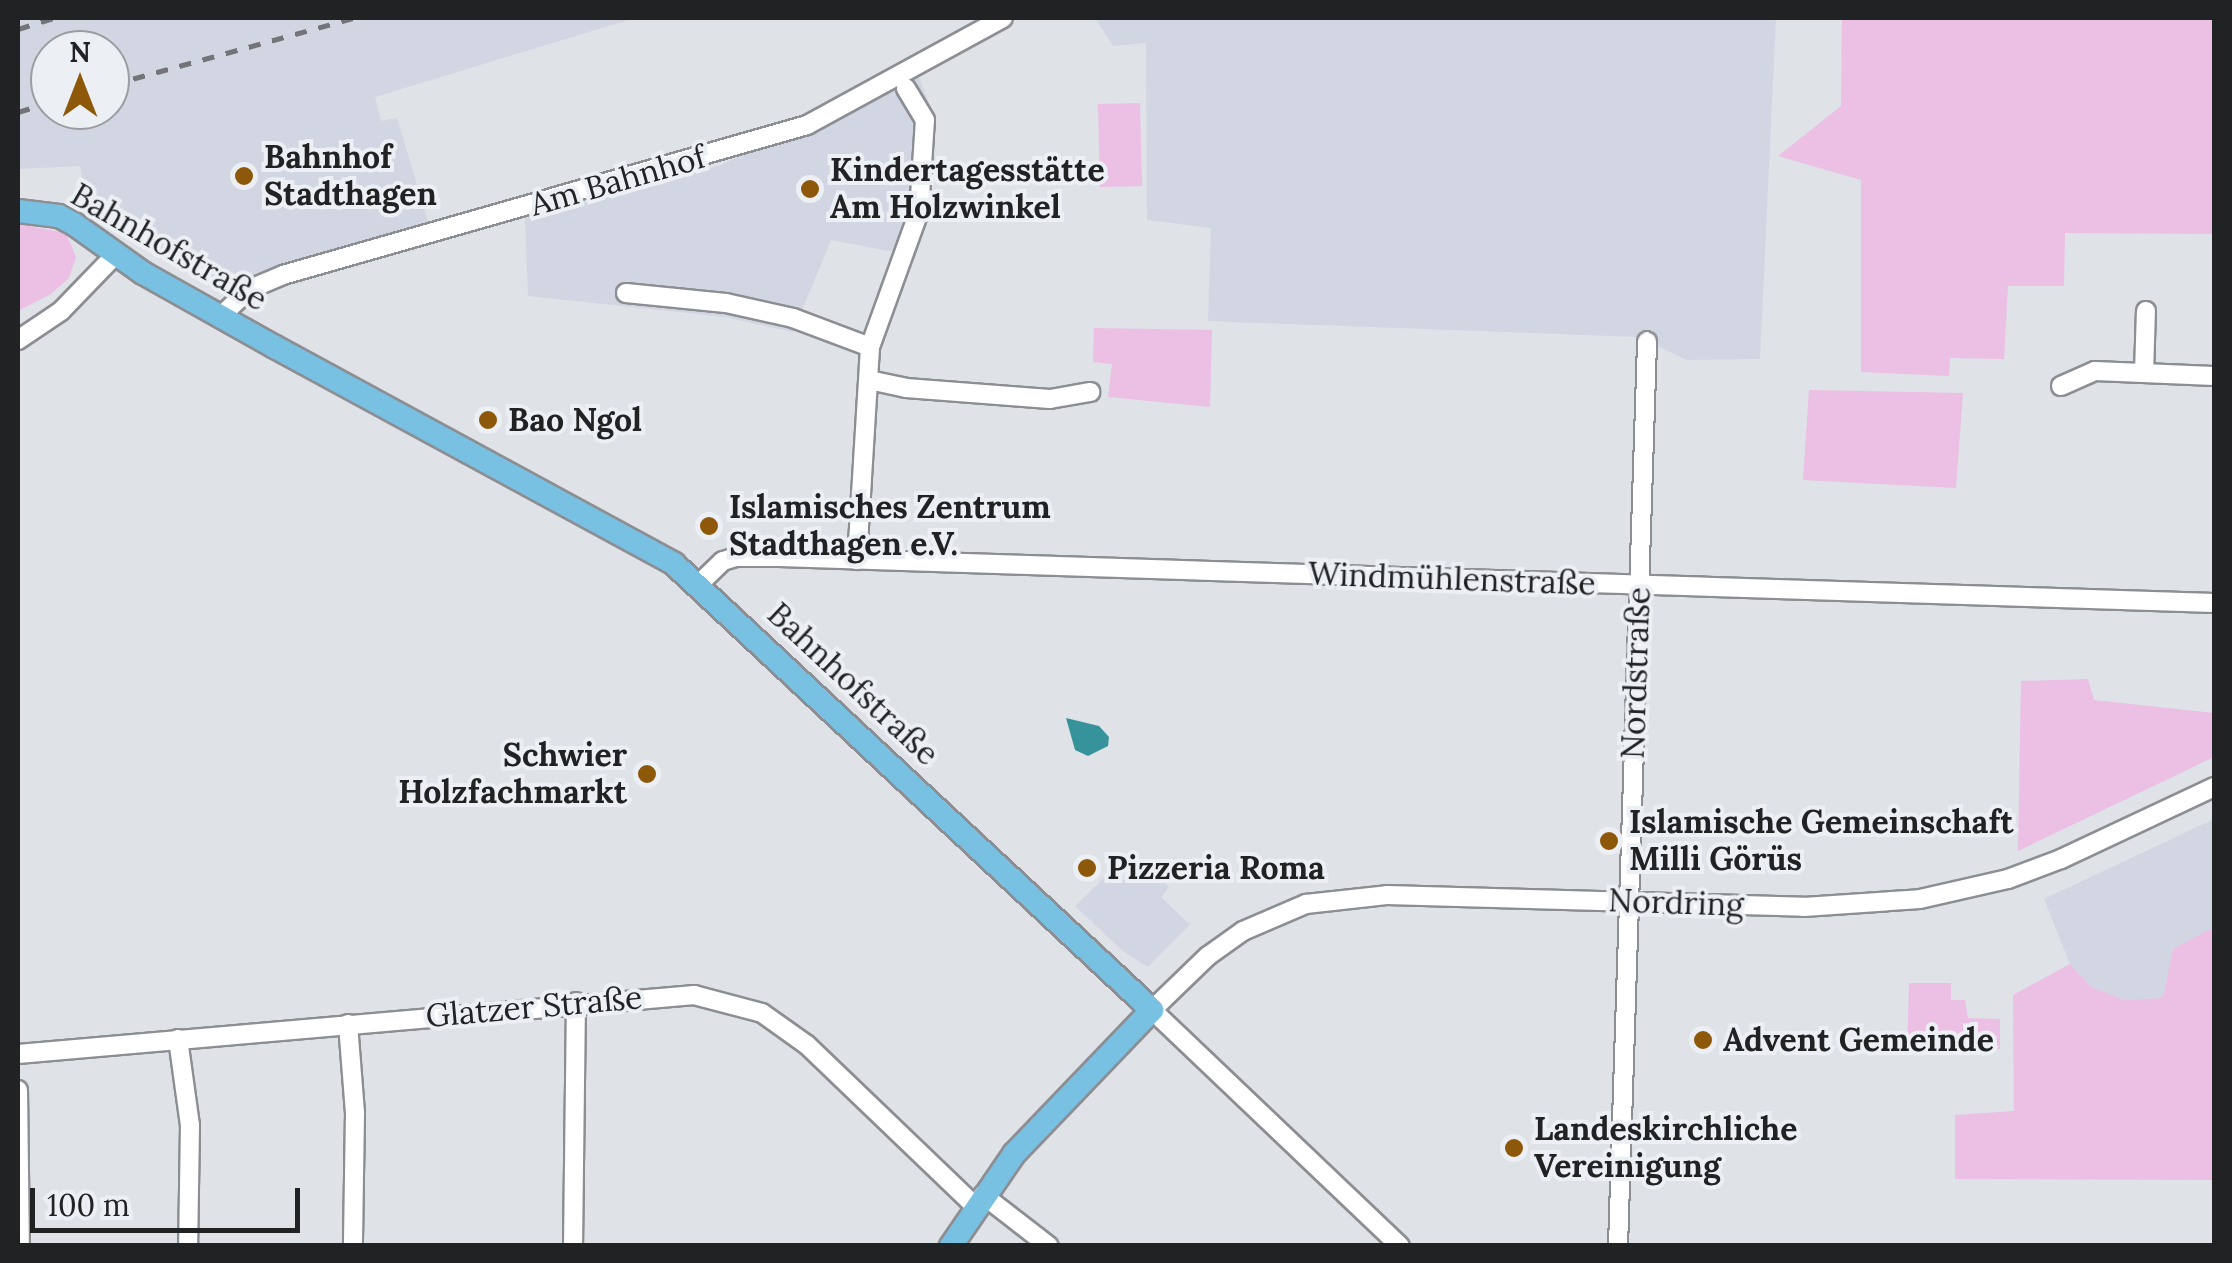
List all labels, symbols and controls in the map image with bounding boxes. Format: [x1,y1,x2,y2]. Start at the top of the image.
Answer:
north arrow [30,30,130,130]
text: N [69,34,91,70]
street label: Am Bahnhof [526,138,710,224]
place label: Bahnhof Stadthagen [264,139,437,214]
place label: Kindertagesstätte Am Holzwinkel [830,152,1105,227]
marker: Bahnhof Stadthagen [233,165,255,187]
street label: Bahnhofstraße [64,175,274,319]
marker: Kindertagesstätte Am Holzwinkel [799,178,821,200]
place label: Bao Ngol [508,401,642,439]
marker: Bao Ngol [477,409,499,431]
place label: Islamisches Zentrum Stadthagen e.V. [729,489,1051,564]
marker: Islamisches Zentrum Stadthagen e.V. [698,515,720,537]
street label: Windmühlenstraße [1308,555,1596,603]
street label: Nordstraße [1614,586,1658,760]
street label: Bahnhofstraße [759,595,947,773]
place label: Schwier Holzfachmarkt [398,737,627,812]
marker: Schwier Holzfachmarkt [636,763,658,785]
place label: Islamische Gemeinschaft Milli Görüs [1629,804,2013,879]
marker: Islamische Gemeinschaft Milli Görüs [1598,830,1620,852]
place label: Pizzeria Roma [1107,849,1325,887]
marker: Pizzeria Roma [1076,857,1098,879]
street label: Nordring [1608,881,1744,925]
street label: Glatzer Straße [424,978,644,1036]
place label: Advent Gemeinde [1723,1021,1994,1059]
marker: Advent Gemeinde [1692,1029,1714,1051]
place label: Landeskirchliche Vereinigung [1534,1111,1797,1186]
marker: Landeskirchliche Vereinigung [1503,1137,1525,1159]
scale bar [35,1168,305,1230]
text: 100 m [47,1186,130,1224]

